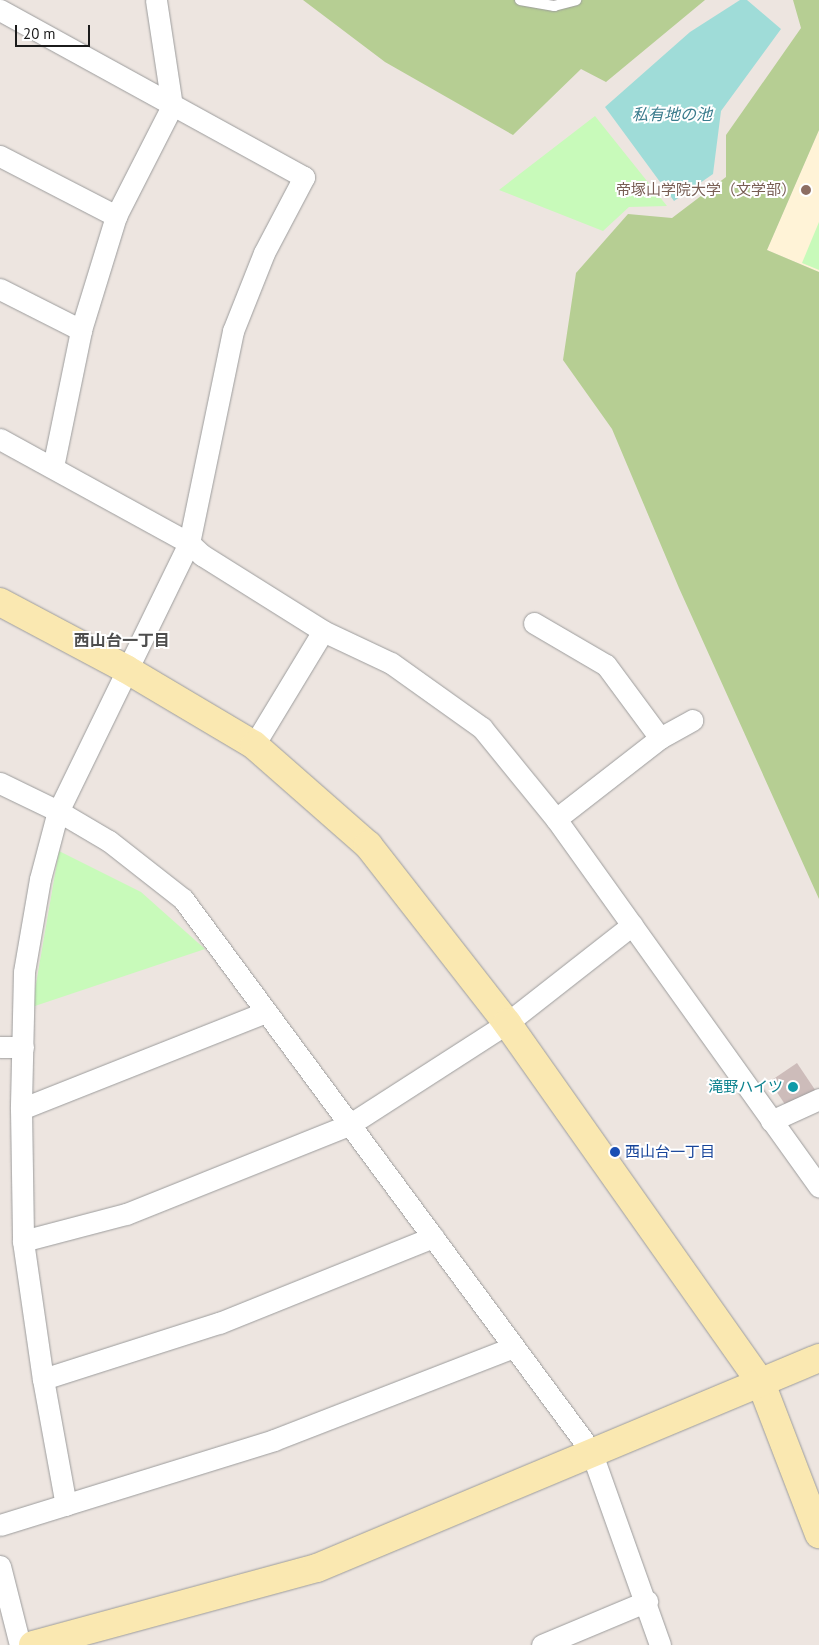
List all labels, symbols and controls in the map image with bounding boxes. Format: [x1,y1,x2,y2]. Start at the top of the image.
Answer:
scale bar [18,15,92,47]
text: 20 m [23,24,56,43]
water label: 私有地の池 [632,104,712,124]
place label: 帝塚山学院大学（文学部） [616,181,796,199]
marker: 帝塚山学院大学（文学部） [800,184,812,196]
district label: 西山台一丁目 [74,630,170,650]
place label: 滝野ハイツ [708,1078,783,1096]
marker: 滝野ハイツ [787,1081,799,1093]
place label: 西山台一丁目 [625,1143,715,1161]
marker: 西山台一丁目 [609,1146,621,1158]

